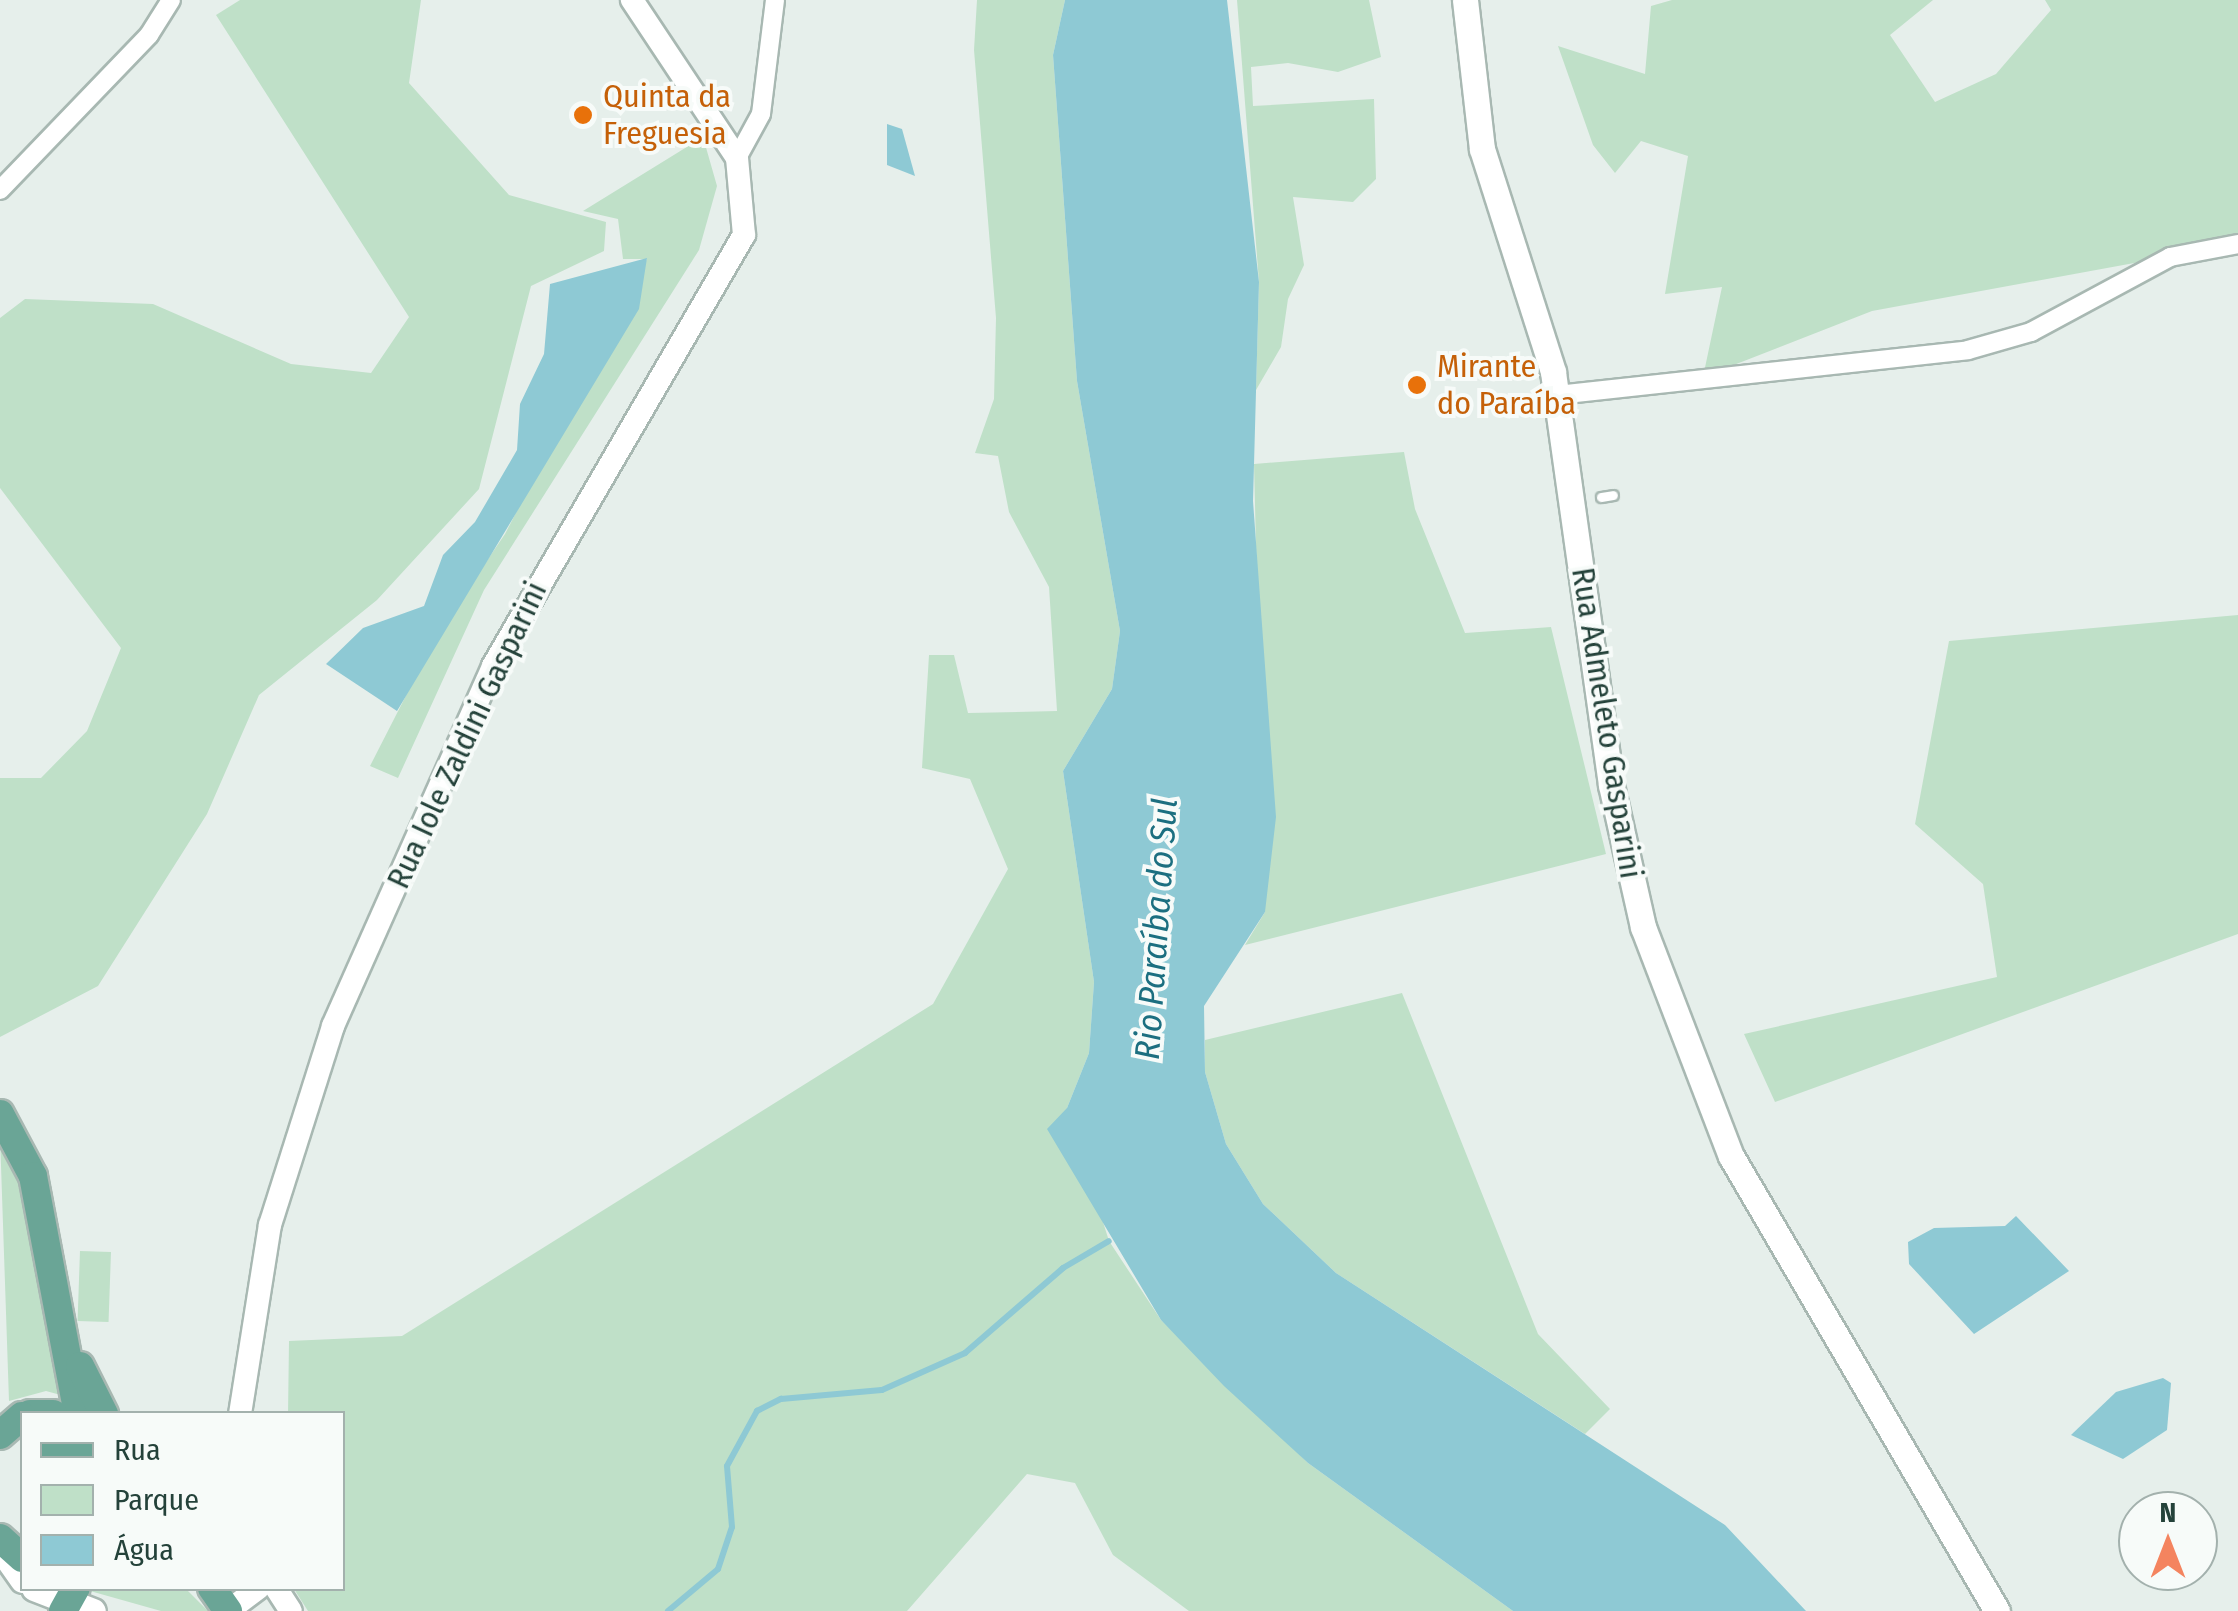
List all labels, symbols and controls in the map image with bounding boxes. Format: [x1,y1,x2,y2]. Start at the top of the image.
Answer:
place label: Quinta da Freguesia [603,78,731,153]
marker: Quinta da Freguesia [572,104,594,126]
place label: Mirante do Paraíba [1437,348,1576,423]
marker: Mirante do Paraíba [1406,374,1428,396]
street label: Rua Admeleto Gasparini [1563,565,1651,881]
street label: Rua Iole Zaldini Gasparini [379,575,555,895]
water label: Rio Paraíba do Sul [1126,797,1186,1061]
legend [20,1411,345,1591]
text: Rua [114,1432,161,1468]
text: Parque [114,1482,199,1518]
north arrow [2118,1491,2218,1591]
text: N [2160,1496,2176,1529]
text: Água [114,1532,174,1568]

